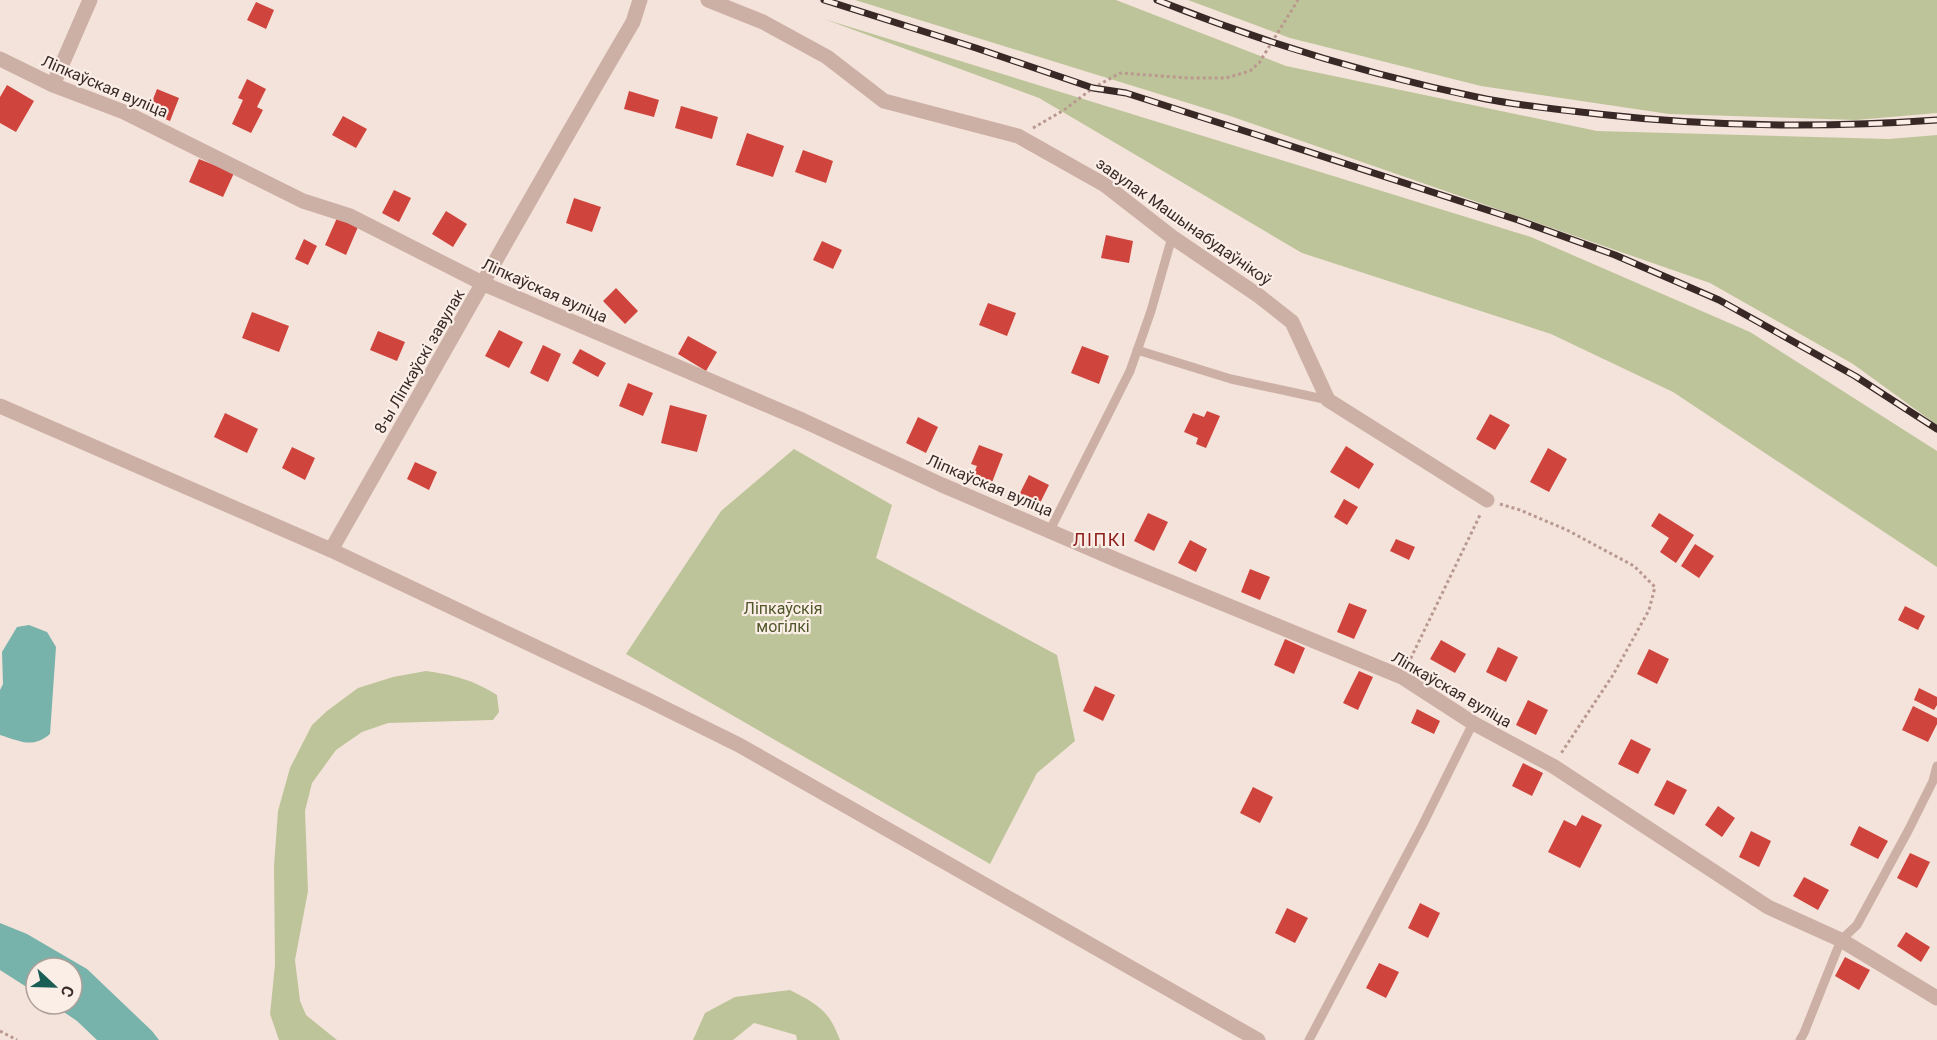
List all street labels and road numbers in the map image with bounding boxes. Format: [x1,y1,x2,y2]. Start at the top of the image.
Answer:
street label: Ліпкаўская вуліца [39,51,171,122]
street label: завулак Машынабудаўнікоў [1092,154,1275,290]
street label: Ліпкаўская вуліца [479,254,610,327]
street label: 8-ы Ліпкаўскі завулак [370,285,469,437]
street label: Ліпкаўская вуліца [924,450,1056,521]
street label: Ліпкаўская вуліца [1388,647,1515,731]

